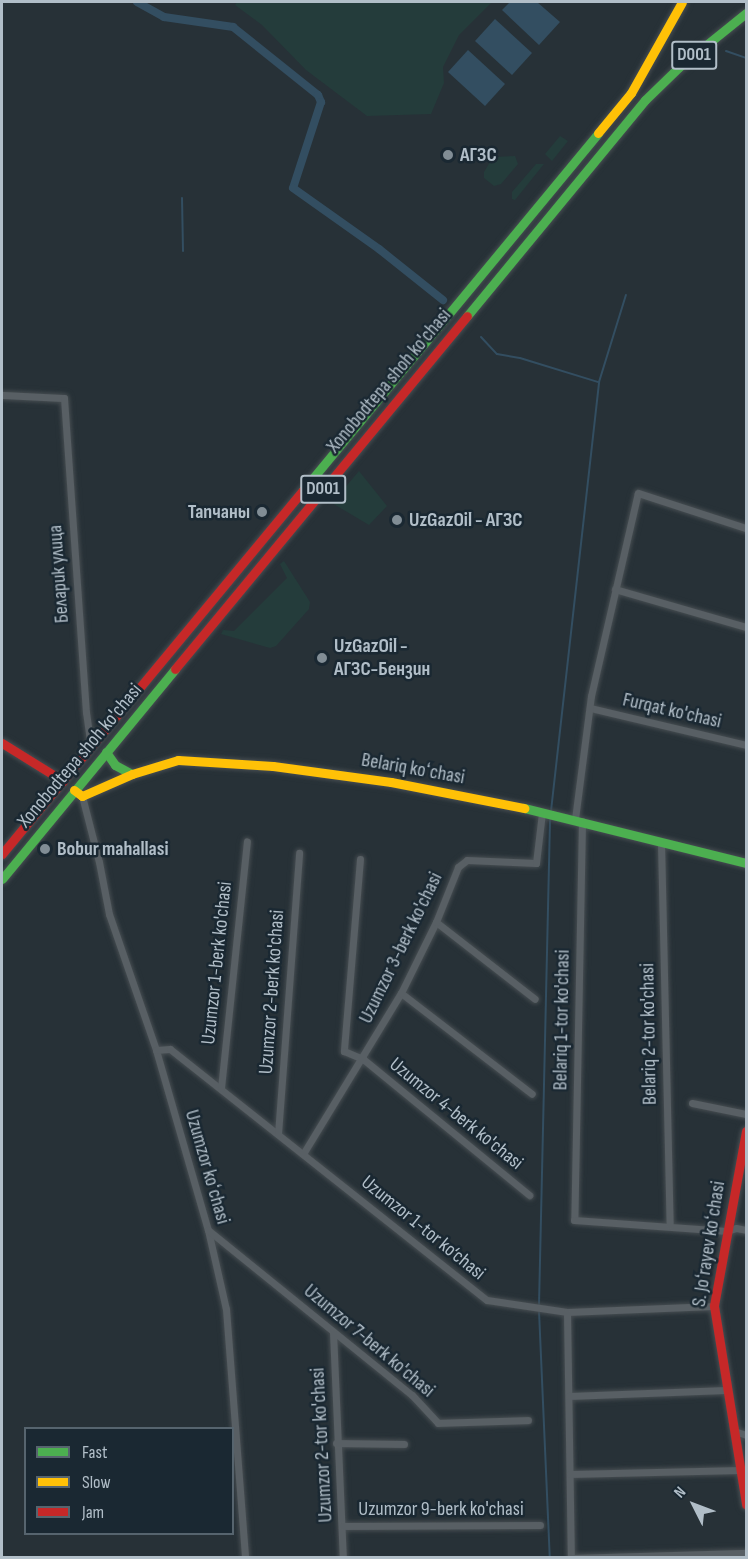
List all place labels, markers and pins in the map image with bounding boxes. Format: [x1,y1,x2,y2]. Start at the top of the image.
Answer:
place label: АГЗС [460,143,497,167]
marker: АГЗС [441,148,455,162]
place label: Тапчаны [188,500,250,524]
marker: Тапчаны [255,505,269,519]
place label: UzGazOil - АГЗС [409,508,523,532]
marker: UzGazOil - АГЗС [390,513,404,527]
place label: UzGazOil - АГЗС-Бензин [334,634,430,681]
marker: UzGazOil - АГЗС-Бензин [315,651,329,665]
place label: Bobur mahallasi [57,837,169,861]
marker: Bobur mahallasi [38,842,52,856]

